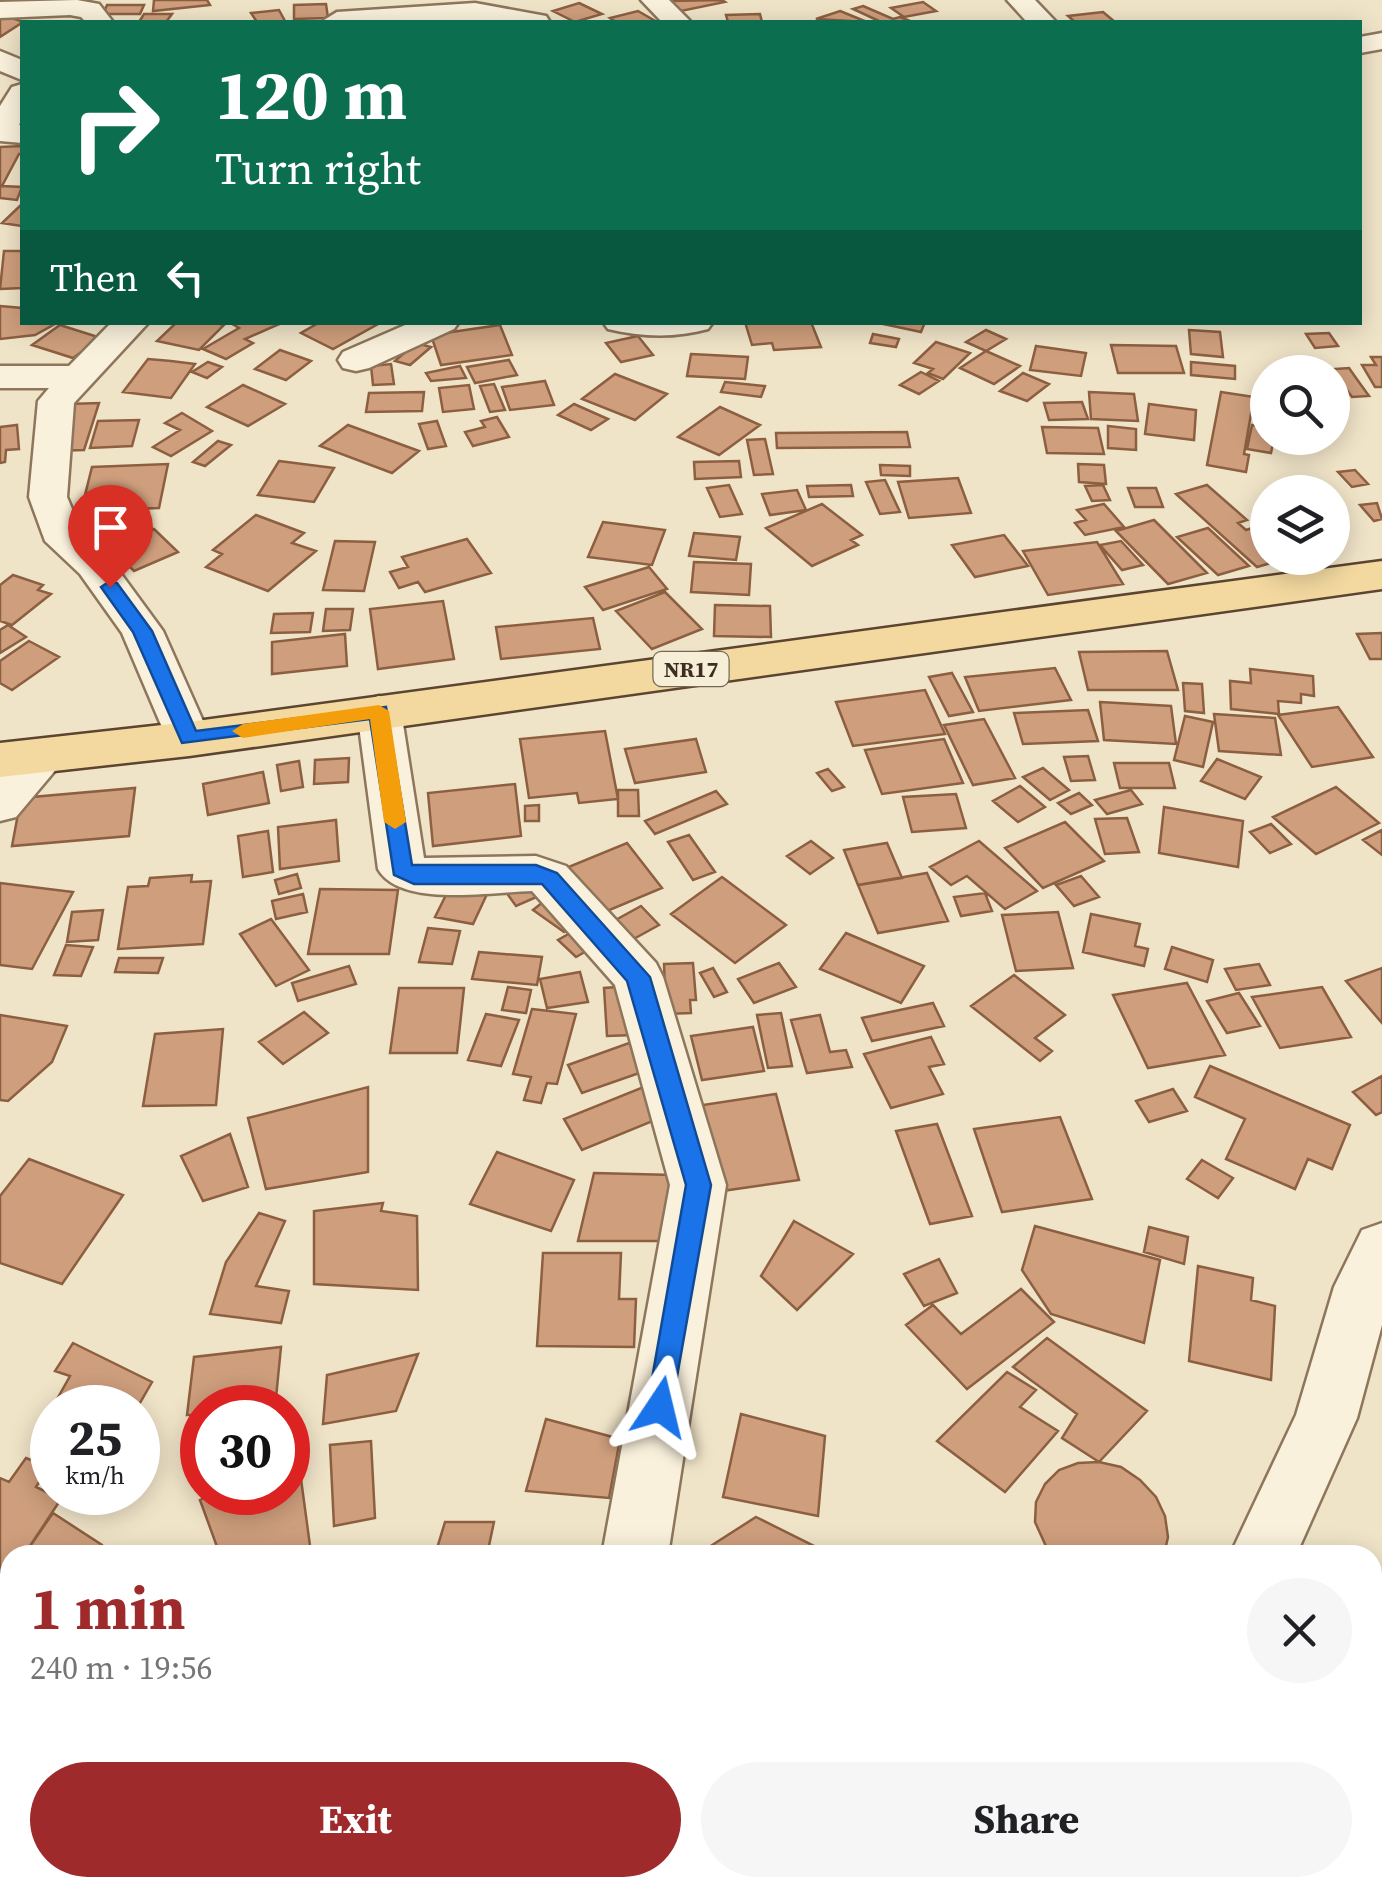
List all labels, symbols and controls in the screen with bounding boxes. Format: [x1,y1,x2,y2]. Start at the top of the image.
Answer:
text: 120 m [215,46,407,142]
icon: right [50,60,180,190]
text: Turn right [215,137,421,199]
icon: left [158,250,213,305]
text: Then [50,252,138,304]
map controls [1250,355,1350,575]
button: search [1250,355,1350,455]
button: layers [1250,475,1350,575]
pin [68,485,153,588]
icon: arrive [83,500,138,555]
road number: NR17 [654,652,728,686]
position arrow [608,1355,712,1459]
speed limit sign: 30 [180,1385,310,1515]
text: 25 [68,1403,122,1472]
text: km/h [65,1458,125,1492]
text: 1 min [30,1567,186,1649]
button: close [1247,1578,1352,1683]
text: 240 m · 19:56 [30,1646,212,1690]
button: Exit [30,1762,681,1877]
button: Share [701,1762,1352,1877]

